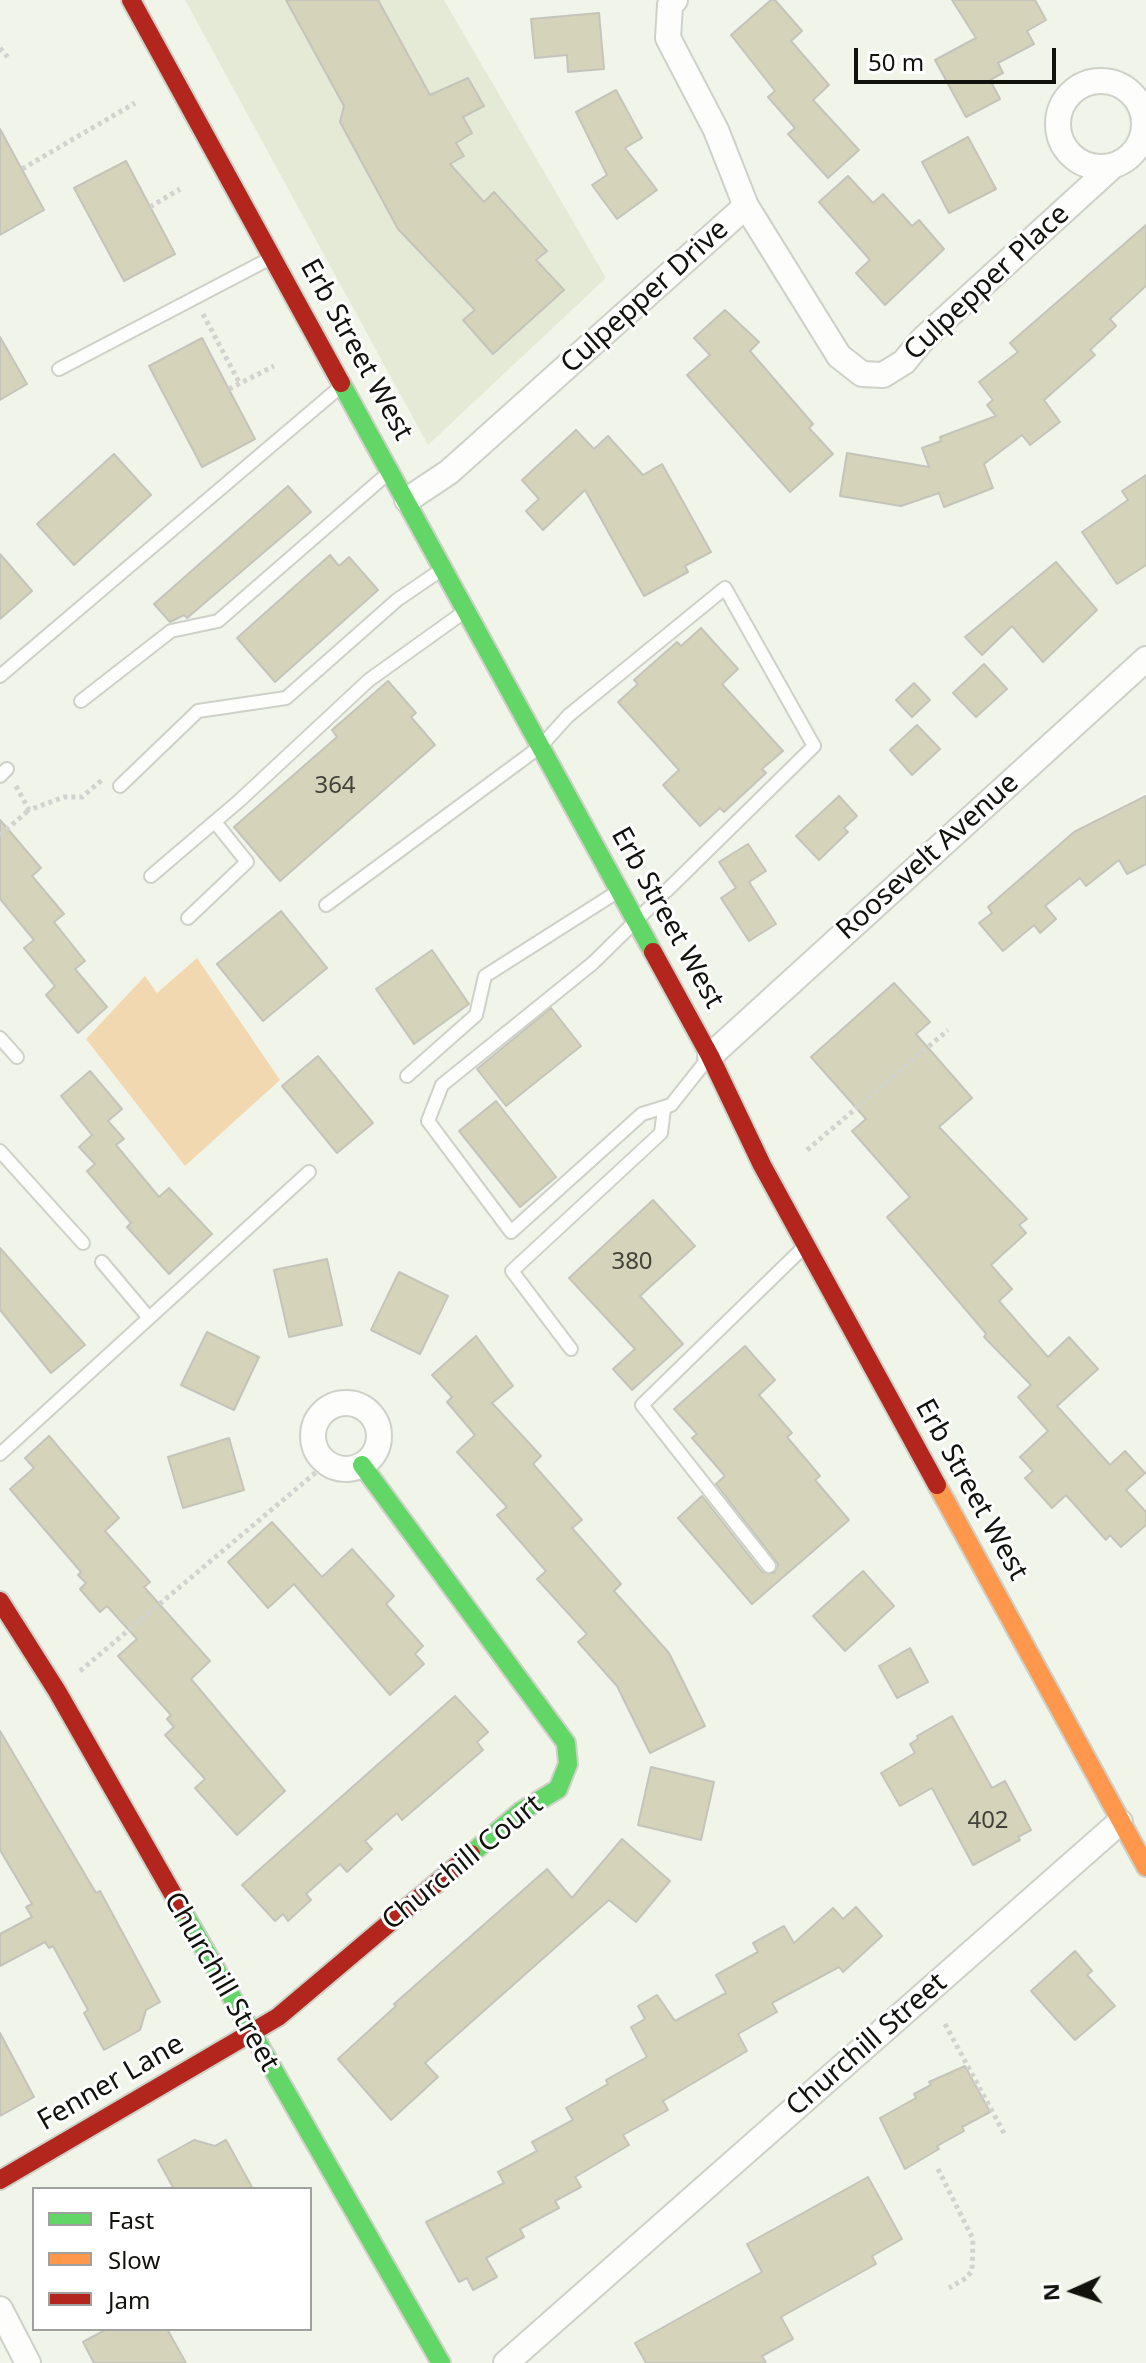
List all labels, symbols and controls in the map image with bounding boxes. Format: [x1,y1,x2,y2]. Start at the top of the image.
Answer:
scale bar [858,32,1060,82]
text: 50 m [868,45,924,78]
street label: Culpepper Place [898,198,1076,368]
street label: Culpepper Drive [554,213,736,381]
street label: Erb Street West [292,254,420,446]
street label: Roosevelt Avenue [830,767,1026,947]
house number: 364 [314,772,356,800]
street label: Erb Street West [603,822,731,1014]
house number: 380 [611,1248,653,1276]
street label: Erb Street West [907,1394,1035,1586]
street label: Churchill Court [376,1788,550,1938]
house number: 402 [967,1807,1009,1835]
street label: Churchill Street [156,1886,286,2078]
street label: Churchill Street [780,1966,954,2124]
street label: Fenner Lane [32,2028,190,2138]
legend [32,2187,312,2331]
text: Fast [108,2203,154,2236]
text: Slow [108,2243,160,2276]
north arrow [1034,2251,1114,2331]
text: Jam [108,2283,150,2316]
text: N [1035,2283,1065,2302]

